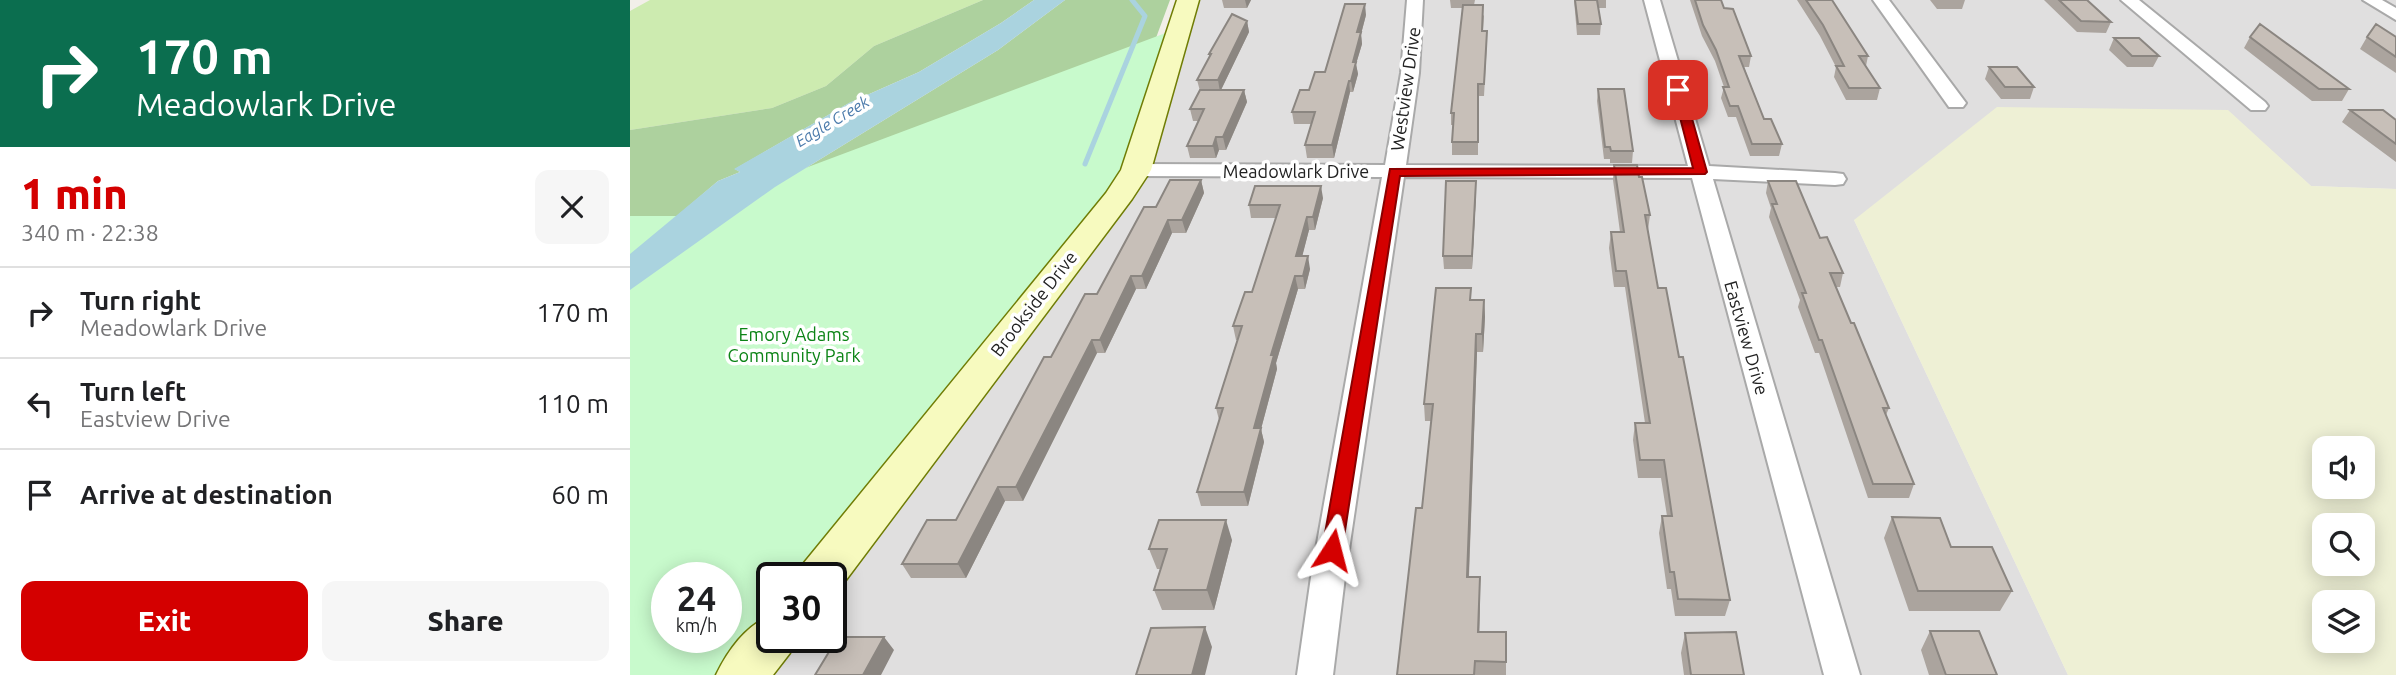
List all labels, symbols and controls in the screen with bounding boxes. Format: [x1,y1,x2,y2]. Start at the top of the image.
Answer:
street label: Westview Drive [1386,26,1424,152]
icon: right [21,28,112,119]
text: 170 m [136,28,273,83]
pin [1648,60,1708,120]
icon: arrive [1659,71,1697,109]
text: Meadowlark Drive [136,86,396,122]
water label: Eagle Creek [792,92,873,150]
street label: Meadowlark Drive [1223,161,1369,181]
text: 1 min [21,170,128,217]
button: close [535,170,609,244]
text: 340 m · 22:38 [21,220,159,245]
street label: Brookside Drive [986,247,1080,360]
street label: Eastview Drive [1721,278,1773,397]
text: Turn right [80,286,201,315]
icon: right [21,294,59,332]
text: 170 m [537,298,609,327]
text: Meadowlark Drive [80,315,267,340]
park label: Emory Adams Community Park [727,324,861,365]
text: Turn left [80,377,186,406]
icon: left [21,385,59,423]
text: 110 m [537,389,609,418]
text: Eastview Drive [80,406,231,431]
map controls [2312,436,2375,653]
button: sound [2312,436,2375,499]
icon: arrive [21,476,59,514]
text: Arrive at destination [80,480,333,509]
text: 60 m [551,480,609,509]
position arrow [1295,513,1369,587]
button: search [2312,513,2375,576]
speed limit sign: 30 [756,562,847,653]
text: 24 [677,578,716,618]
button: Exit [21,581,308,661]
button: Share [322,581,609,661]
button: layers [2312,590,2375,653]
text: km/h [676,615,717,635]

